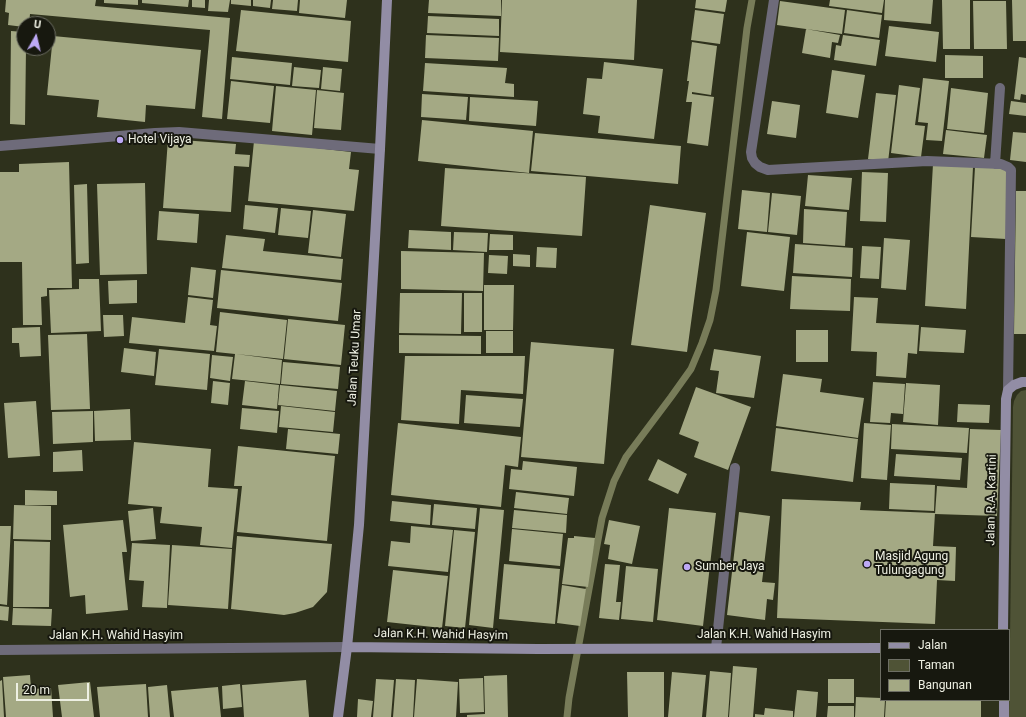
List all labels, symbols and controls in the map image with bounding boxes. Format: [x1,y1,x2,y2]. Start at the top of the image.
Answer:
north arrow [16,16,56,56]
text: U [33,18,42,32]
place label: Hotel Vijaya [128,133,192,147]
marker: Hotel Vijaya [115,135,125,145]
street label: Jalan Teuku Umar [345,310,365,406]
street label: Jalan R.A. Kartini [984,454,1000,546]
place label: Masjid Agung Tulungagung [875,550,948,578]
marker: Masjid Agung Tulungagung [862,559,872,569]
place label: Sumber Jaya [695,560,765,574]
marker: Sumber Jaya [682,562,692,572]
street label: Jalan K.H. Wahid Hasyim [374,627,508,643]
street label: Jalan K.H. Wahid Hasyim [697,628,831,642]
street label: Jalan K.H. Wahid Hasyim [49,629,183,643]
legend [880,629,1010,701]
text: Jalan [918,638,947,652]
text: Taman [918,658,955,672]
scale bar [18,675,91,701]
text: Bangunan [918,678,972,692]
text: 20 m [23,683,50,697]

